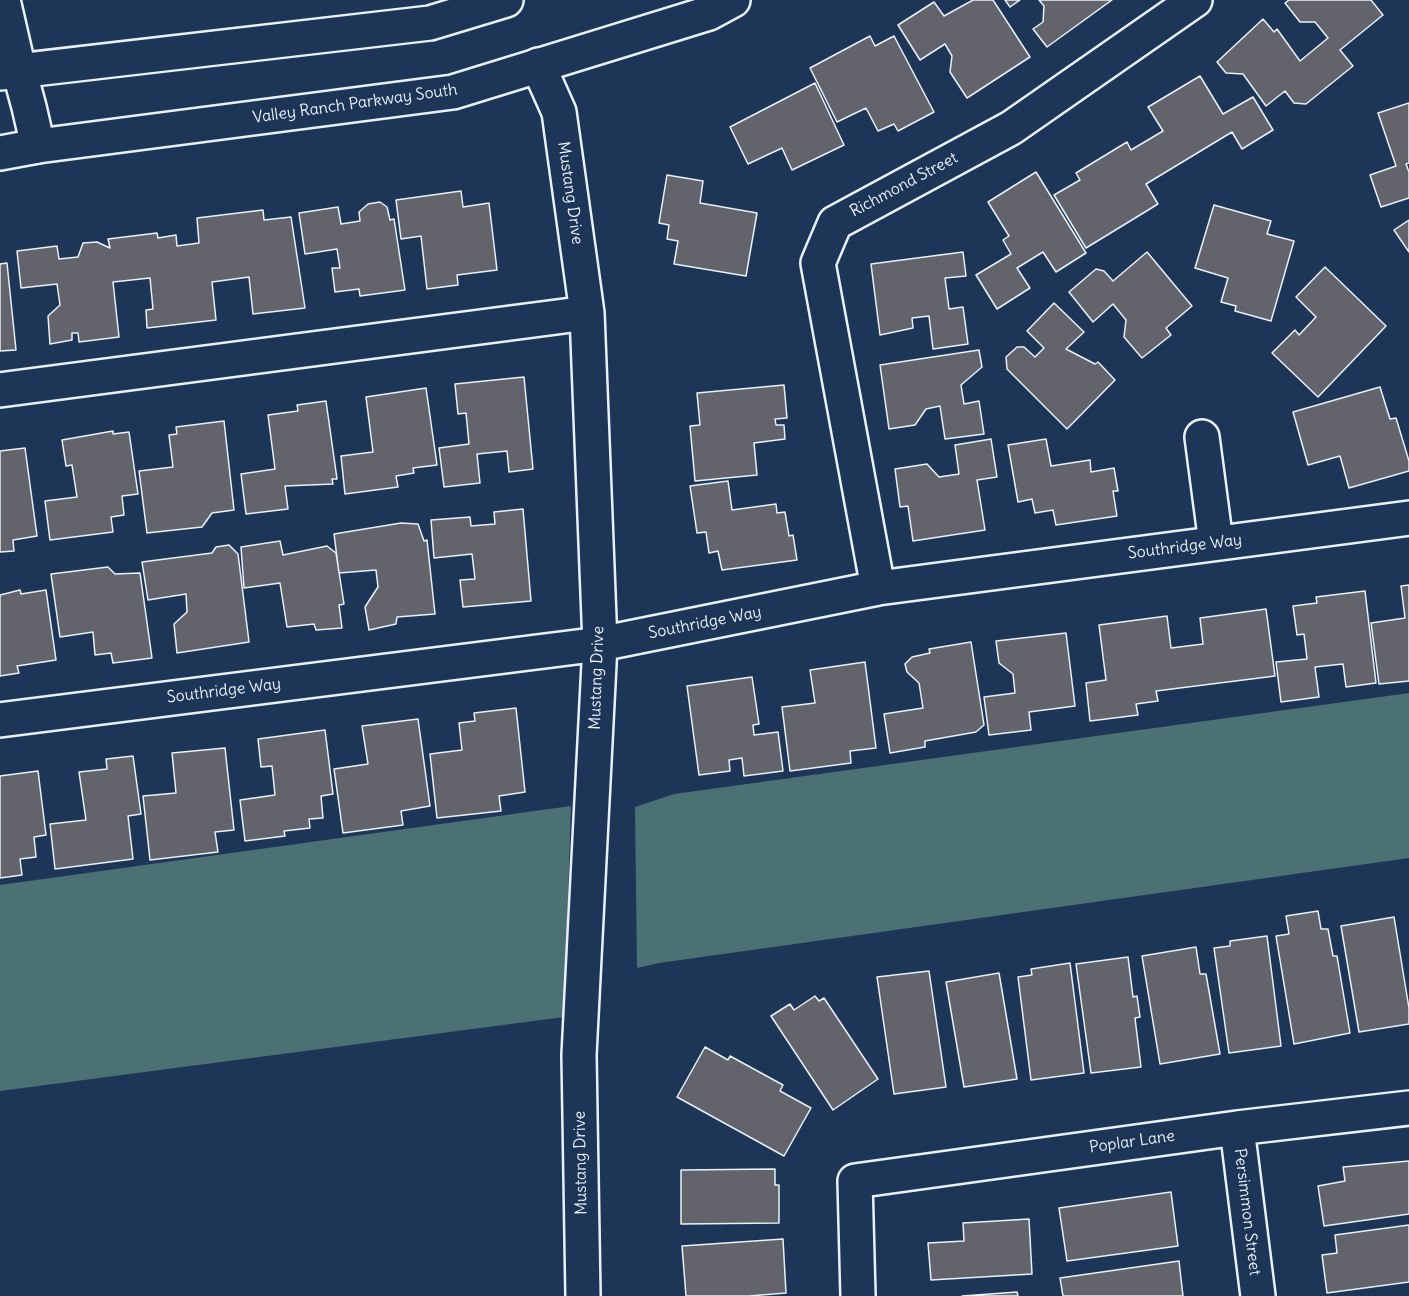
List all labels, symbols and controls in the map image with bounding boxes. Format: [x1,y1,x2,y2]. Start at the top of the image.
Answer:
street label: Valley Ranch Parkway South [252,80,458,128]
street label: Mustang Drive [553,140,587,246]
street label: Richmond Street [847,149,961,221]
street label: Southridge Way [1127,530,1243,564]
street label: Southridge Way [647,603,763,643]
street label: Mustang Drive [586,626,608,730]
street label: Southridge Way [166,674,282,708]
street label: Mustang Drive [570,1111,592,1215]
street label: Poplar Lane [1088,1127,1176,1157]
street label: Persimmon Street [1230,1147,1264,1277]

